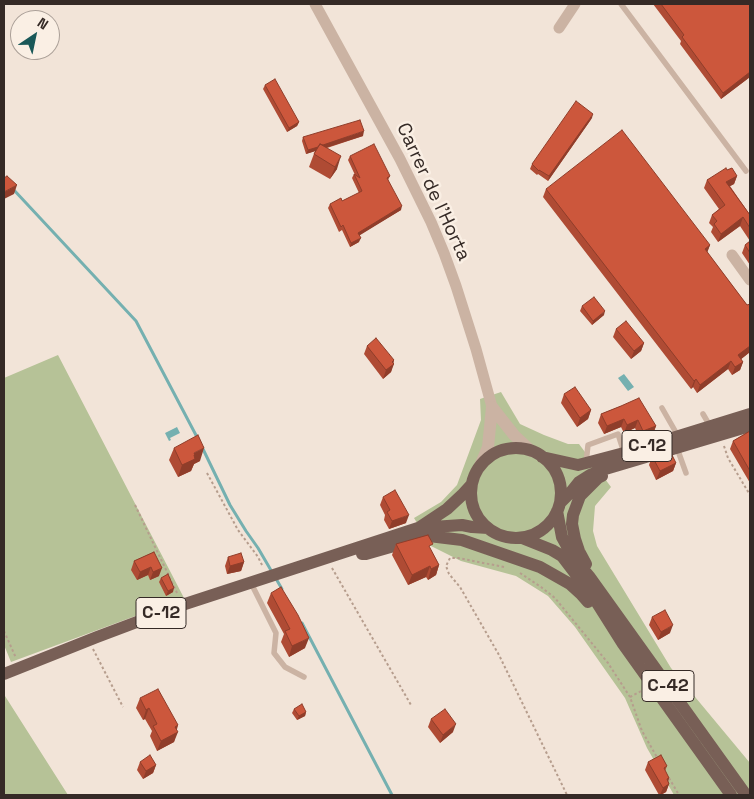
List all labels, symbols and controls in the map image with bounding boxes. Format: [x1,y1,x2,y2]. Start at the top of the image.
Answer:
north arrow [10,10,60,60]
text: N [34,13,52,33]
street label: Carrer de l'Horta [391,120,475,264]
road number: C-12 [622,431,672,462]
road number: C-12 [136,598,186,628]
road number: C-42 [642,670,694,701]

